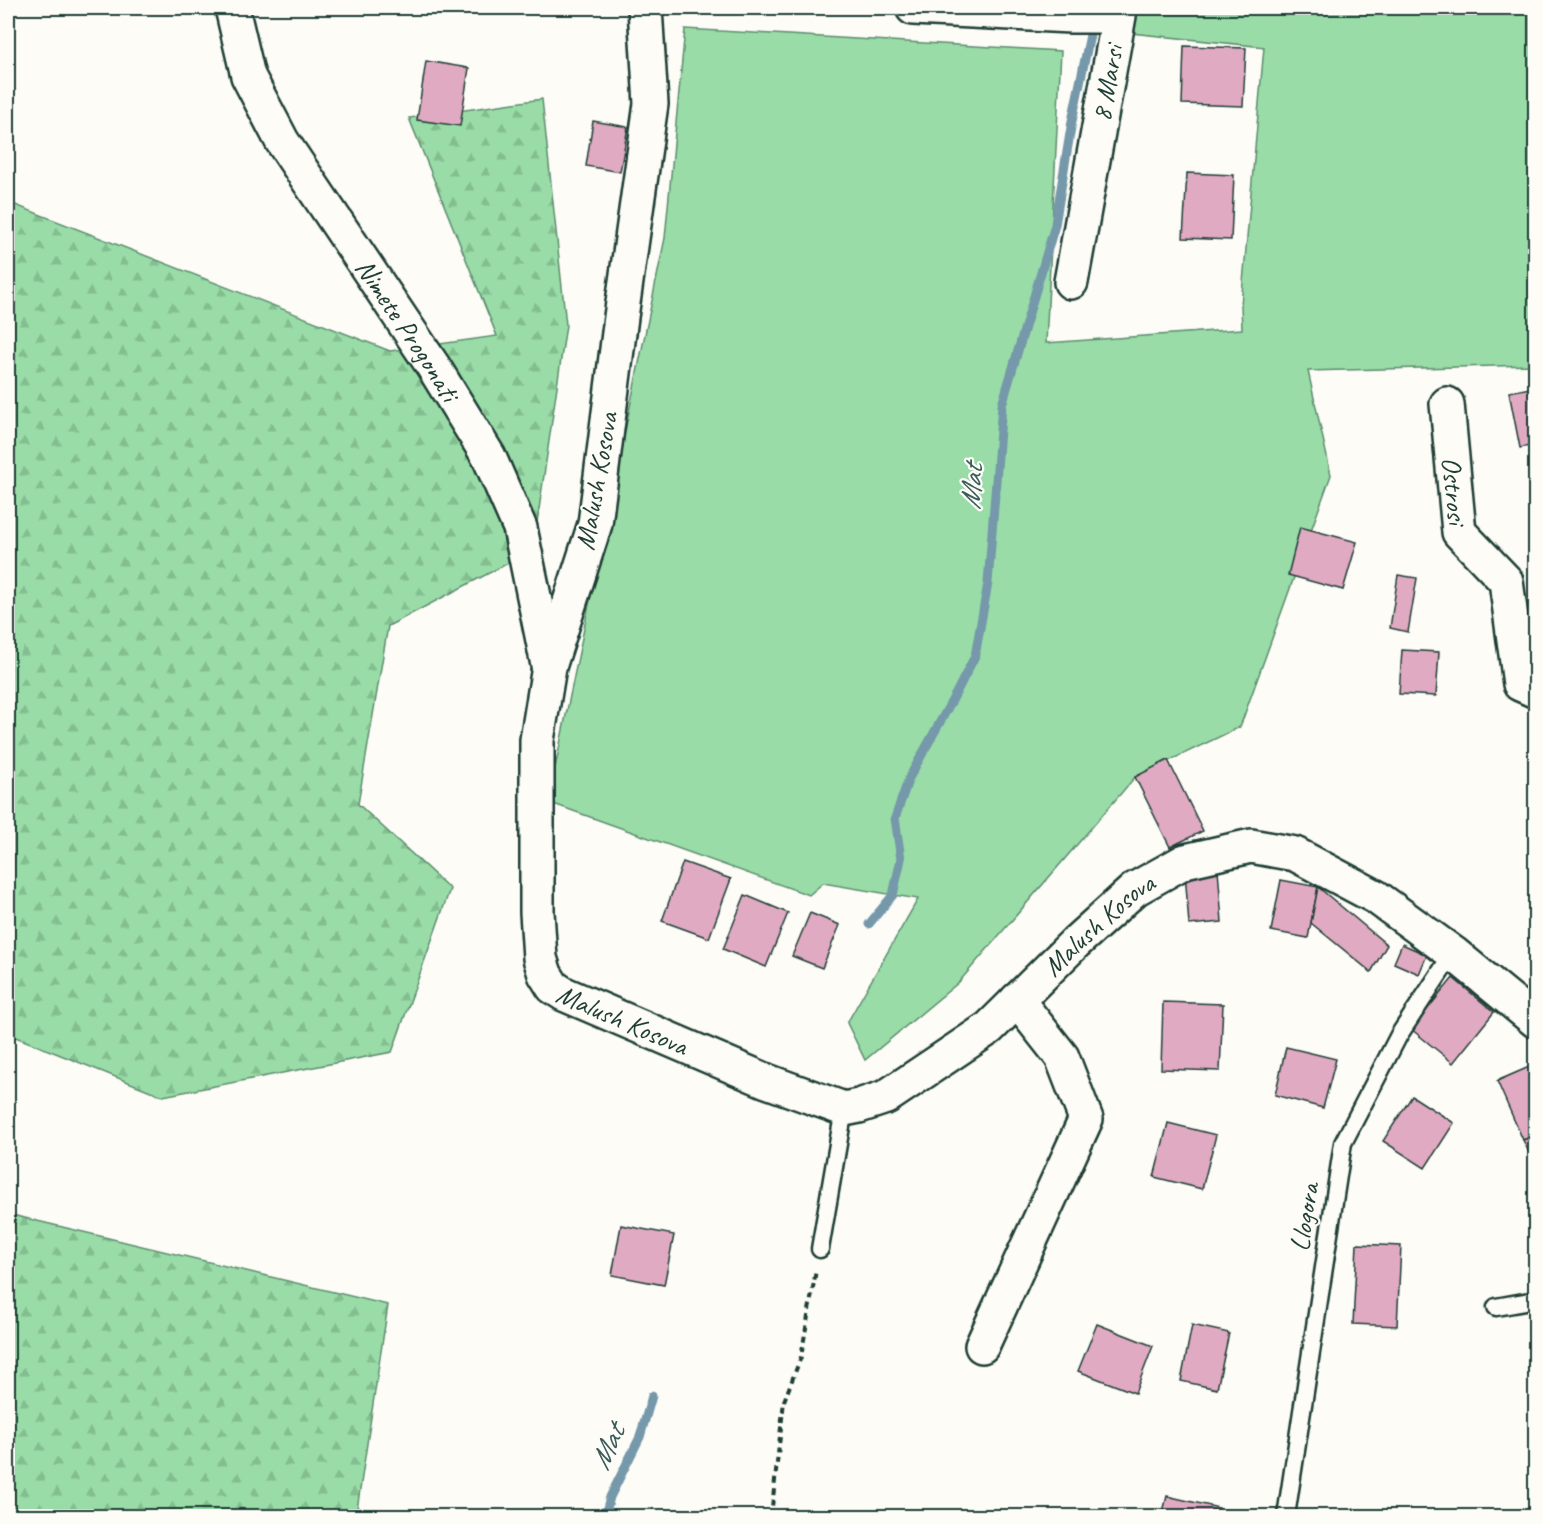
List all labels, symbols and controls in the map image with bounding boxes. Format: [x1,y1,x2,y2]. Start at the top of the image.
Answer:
street label: 8 Marsi [1083,39,1132,124]
street label: Nimete Progonati [348,251,470,411]
street label: Malush Kosova [567,408,626,553]
street label: Ostrosi [1435,455,1476,530]
water label: Mat [950,457,992,511]
street label: Malush Kosova [1035,863,1162,983]
street label: Malush Kosova [552,976,695,1063]
street label: Llogora [1281,1178,1327,1253]
water label: Mat [581,1413,636,1475]

